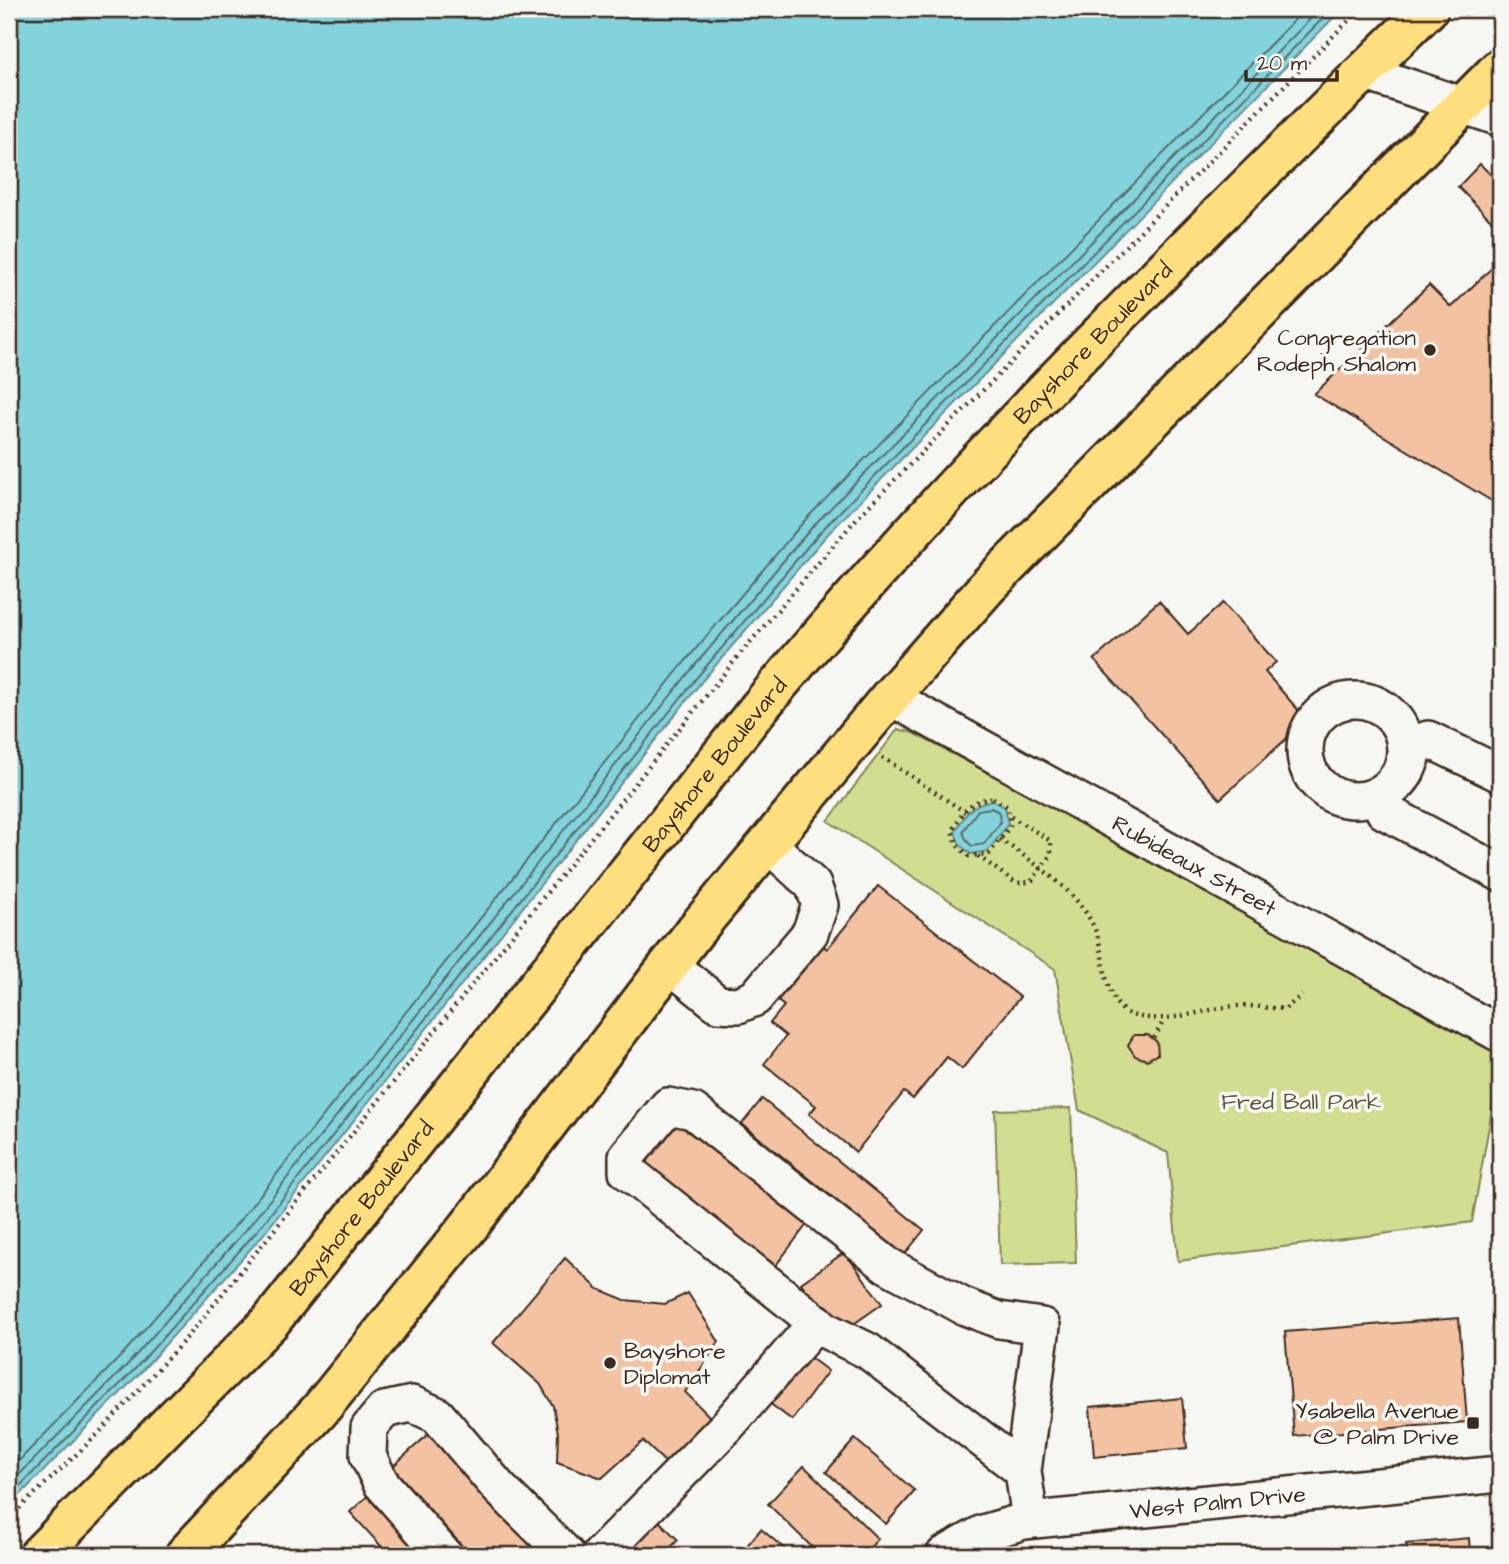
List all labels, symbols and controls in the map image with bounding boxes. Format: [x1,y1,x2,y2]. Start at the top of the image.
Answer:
scale bar [1246,38,1338,82]
text: 20 m [1257,49,1308,78]
street label: Bayshore Boulevard [1006,255,1180,432]
place label: Congregation Rodeph Shalom [1257,322,1416,380]
marker: Congregation Rodeph Shalom [1422,342,1438,358]
street label: Bayshore Boulevard [635,670,795,859]
street label: Rubideaux Street [1106,808,1283,925]
park label: Fred Ball Park [1221,1086,1381,1118]
street label: Bayshore Boulevard [282,1114,442,1303]
place label: Bayshore Diplomat [624,1335,726,1393]
marker: Bayshore Diplomat [602,1355,618,1371]
place label: Ysabella Avenue @ Palm Drive [1295,1395,1459,1453]
marker: Ysabella Avenue @ Palm Drive [1465,1415,1481,1431]
street label: West Palm Drive [1128,1478,1307,1527]

